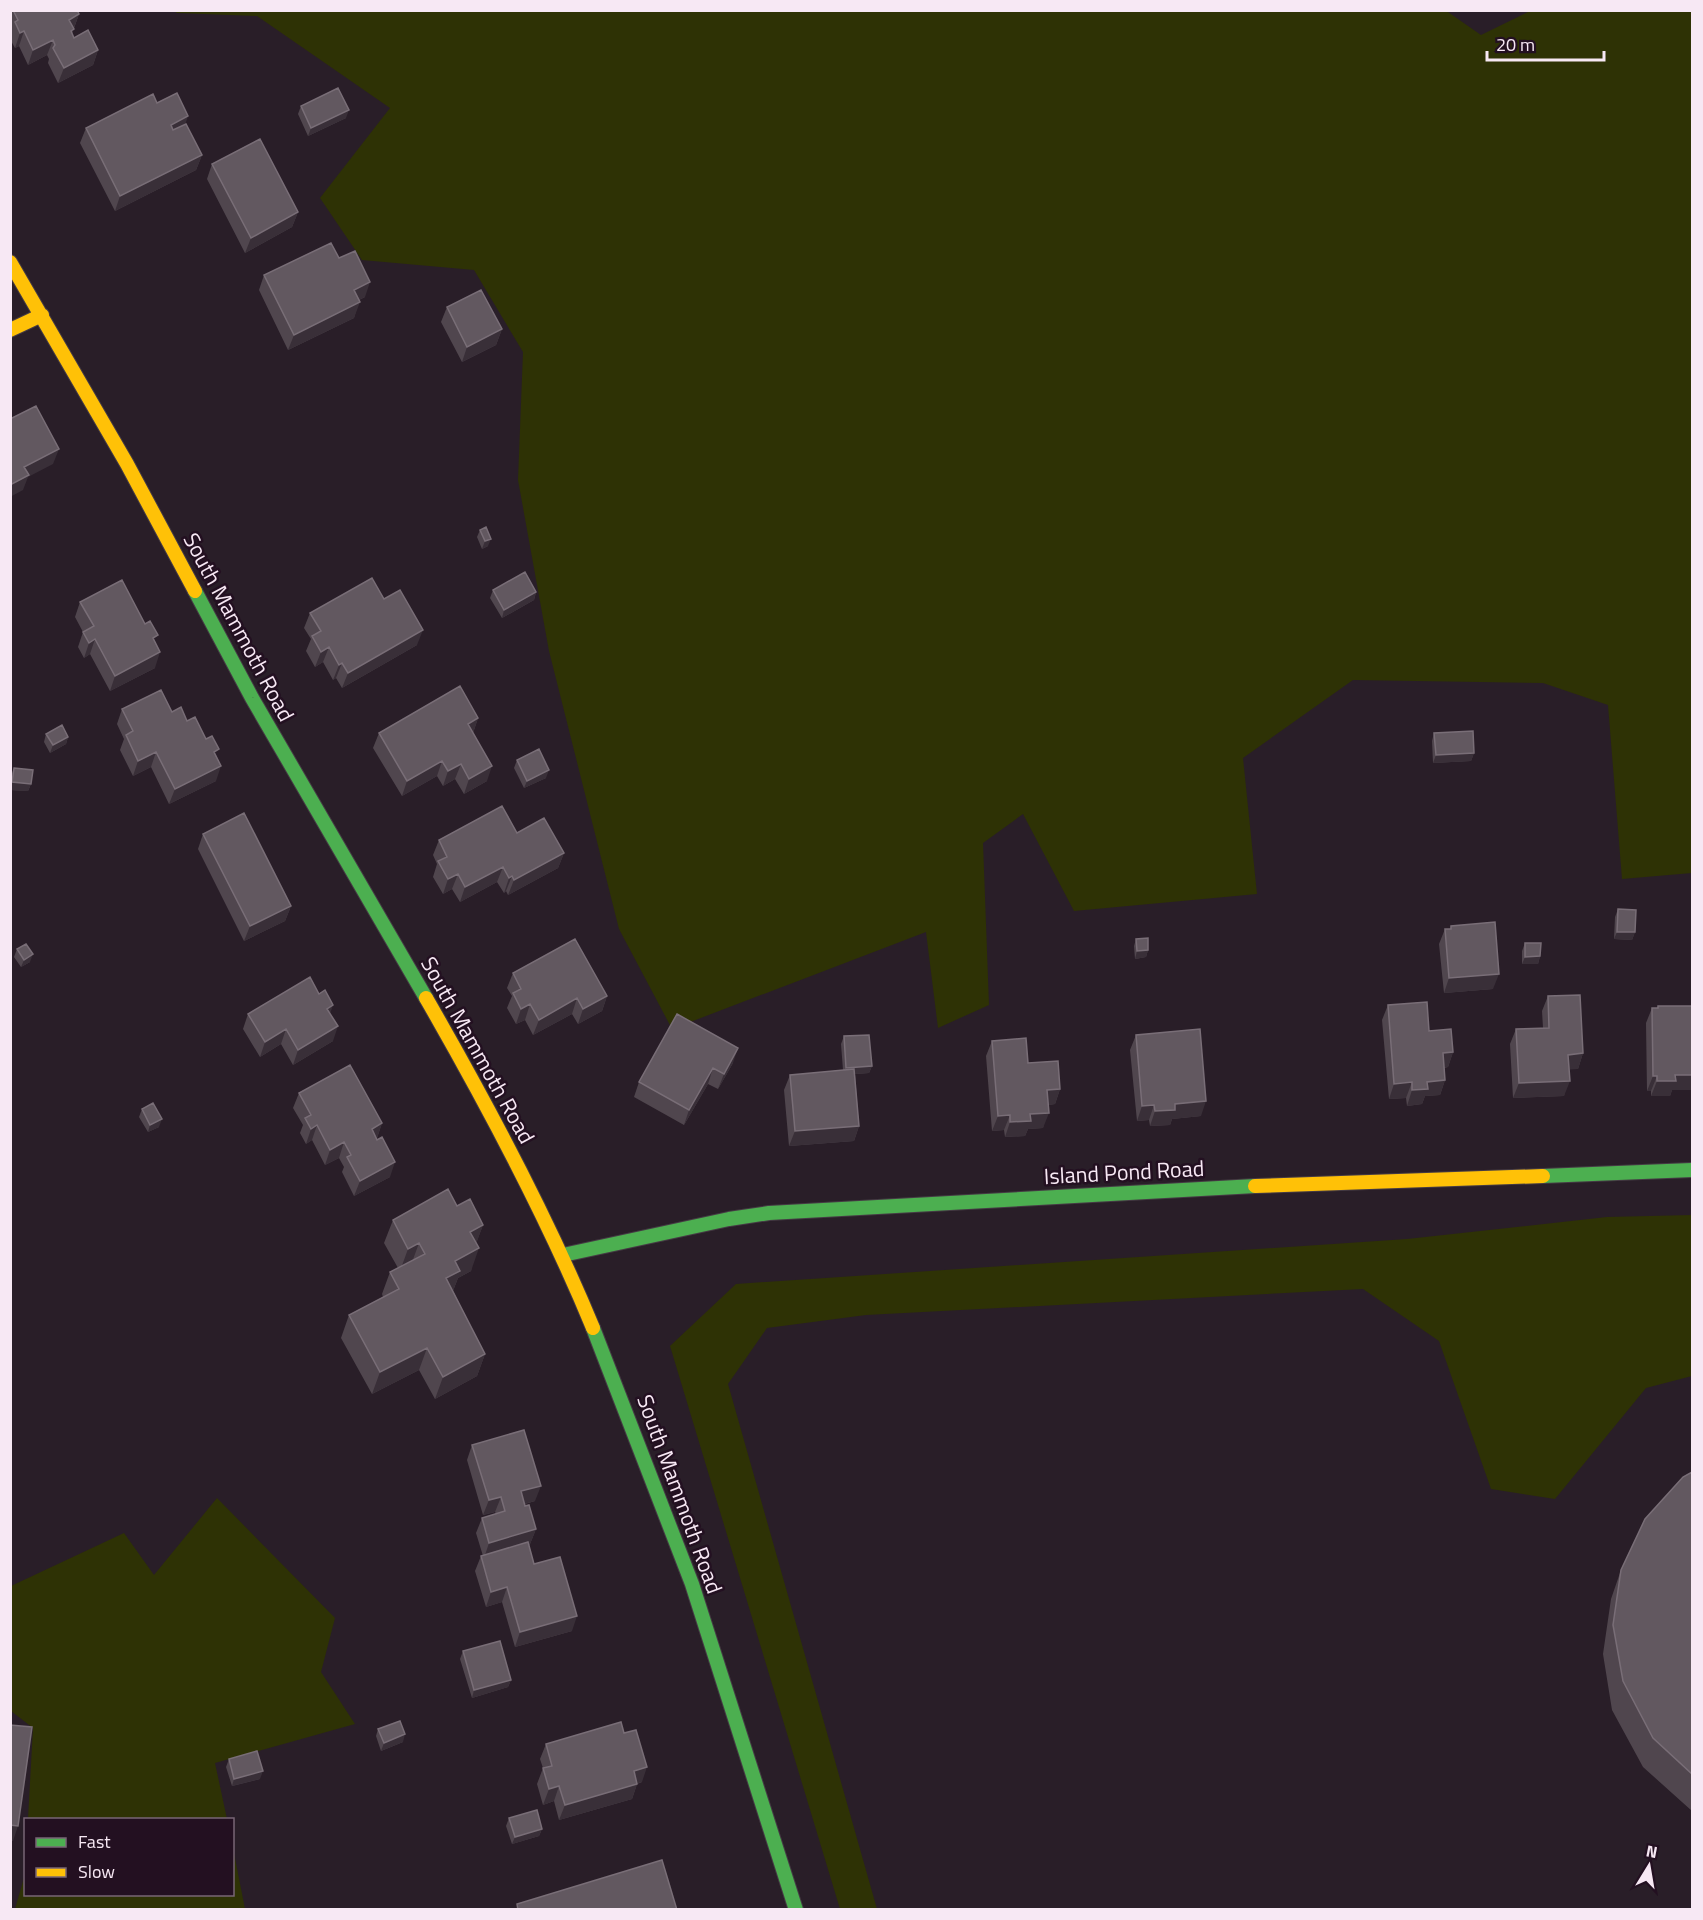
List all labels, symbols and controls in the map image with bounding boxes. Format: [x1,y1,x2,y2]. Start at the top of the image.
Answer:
scale bar [1487,24,1604,62]
text: 20 m [1496,31,1535,58]
street label: South Mammoth Road [175,527,303,727]
street label: South Mammoth Road [412,950,544,1150]
street label: Island Pond Road [1043,1151,1205,1193]
street label: South Mammoth Road [628,1390,732,1598]
legend [24,1818,234,1896]
text: Fast [78,1828,111,1855]
north arrow [1619,1836,1679,1896]
text: N [1644,1838,1660,1864]
text: Slow [78,1858,115,1885]

